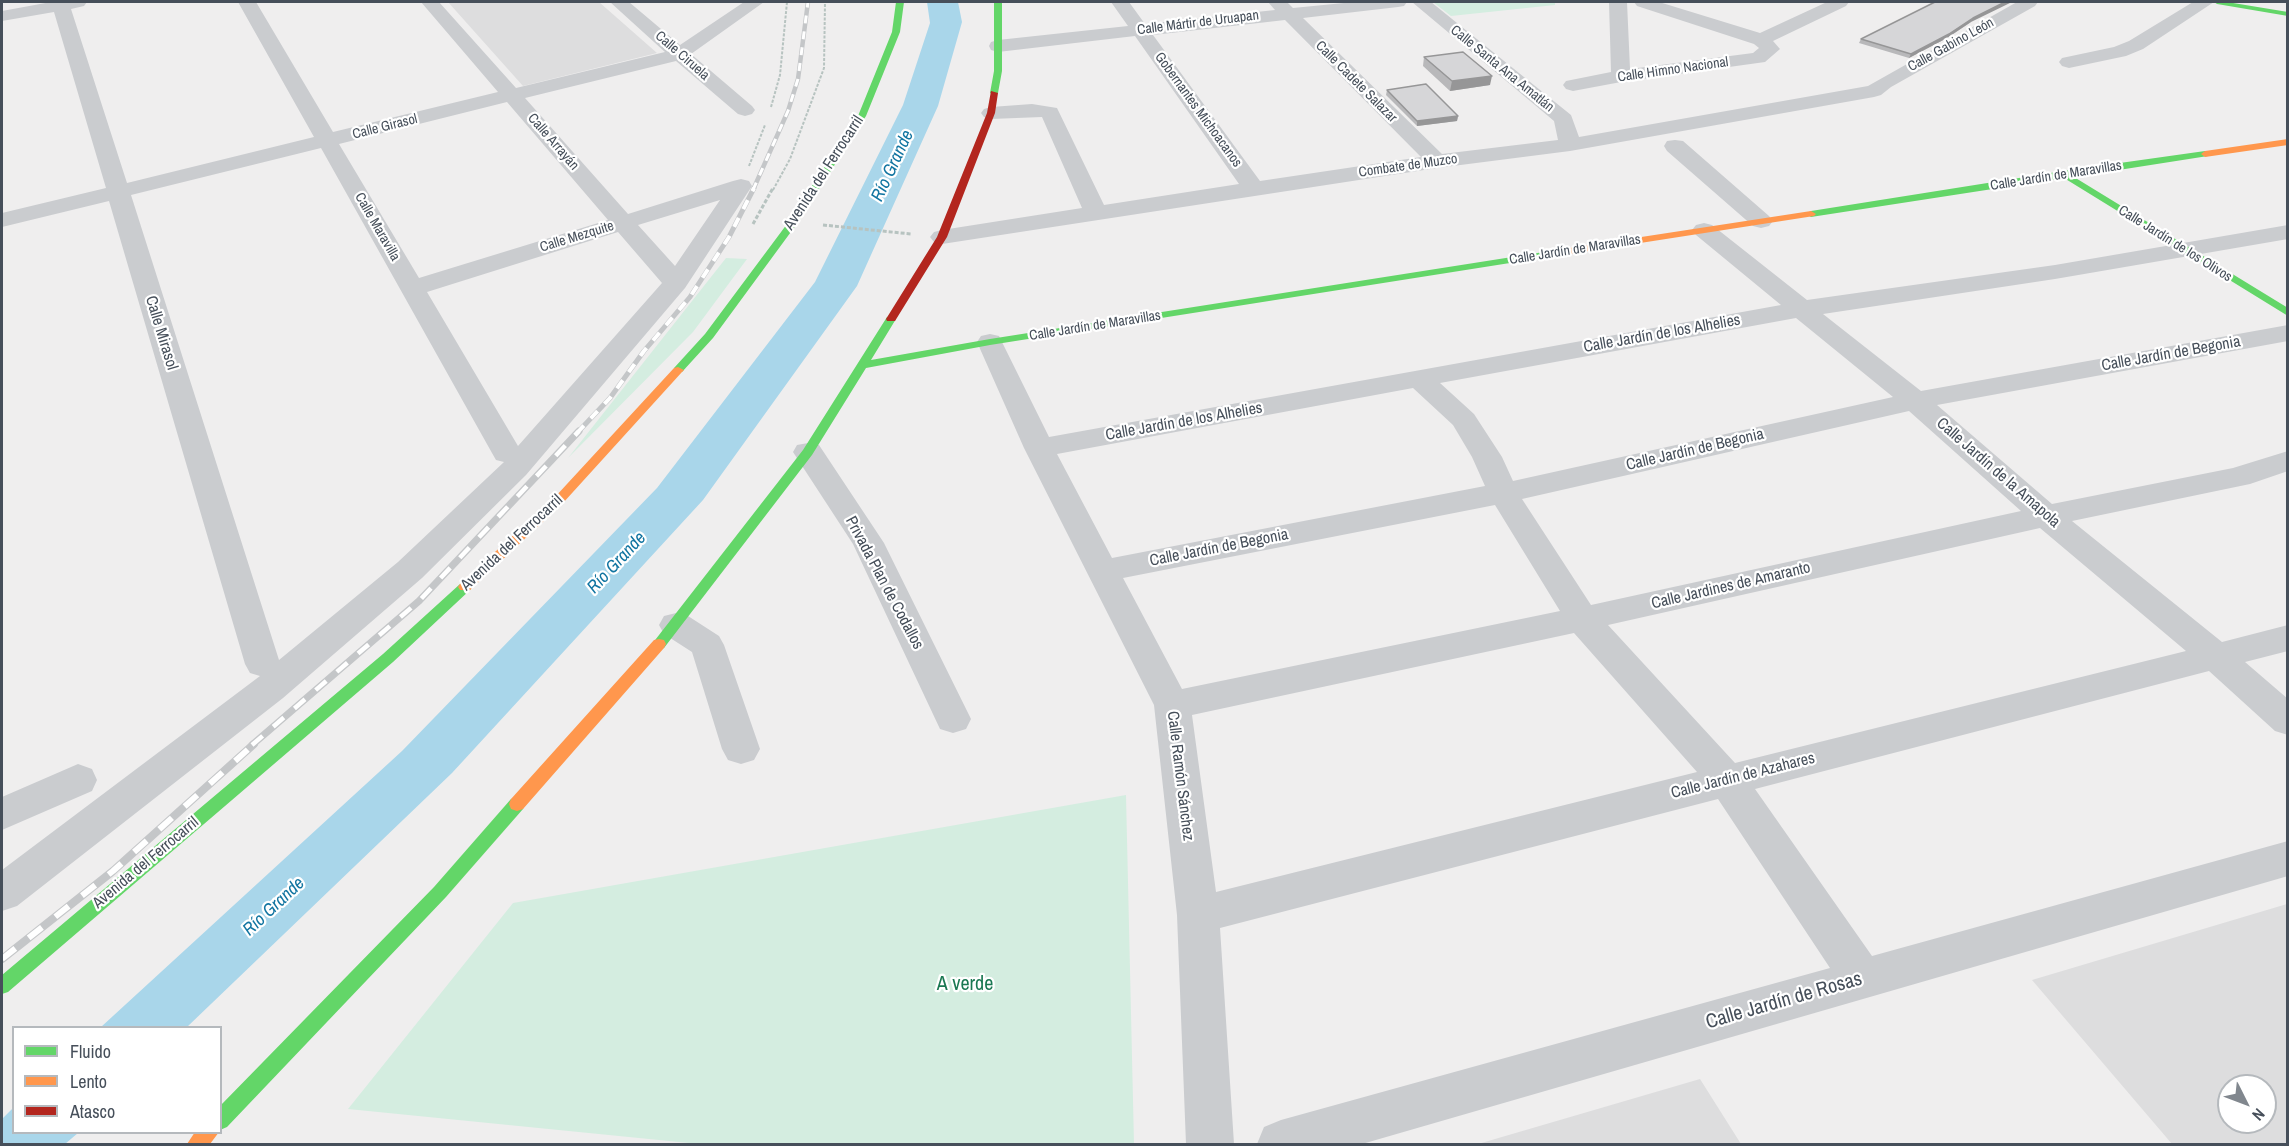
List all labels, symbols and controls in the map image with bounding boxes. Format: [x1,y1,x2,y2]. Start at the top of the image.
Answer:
street label: Calle Mártir de Uruapan [1136,7,1260,39]
street label: Calle Gabino León [1905,14,1997,76]
street label: Calle Santa Ana Amatlán [1447,22,1557,116]
street label: Calle Ciruela [651,28,713,84]
street label: Calle Cadete Salazar [1312,38,1400,126]
street label: Gobernantes Michoacanos [1151,49,1245,171]
street label: Calle Himno Nacional [1617,54,1729,86]
street label: Calle Arrayán [524,110,582,174]
street label: Calle Girasol [351,111,419,143]
street label: Avenida del Ferrocarril [780,112,868,234]
water label: Río Grande [867,127,919,205]
street label: Combate de Muzco [1358,151,1458,181]
street label: Calle Jardín de Maravillas [1989,157,2123,195]
street label: Calle Maravilla [351,190,403,264]
street label: Calle Jardín de los Olivos [2115,202,2235,286]
street label: Calle Mezquite [538,218,616,256]
street label: Calle Jardín de Maravillas [1508,231,1642,269]
street label: Calle Mirasol [141,294,181,372]
street label: Calle Jardín de Maravillas [1028,307,1162,345]
street label: Calle Jardín de los Alhelies [1582,311,1742,357]
street label: Calle Jardín de Begonia [2100,332,2242,376]
street label: Calle Jardín de los Alhelies [1104,399,1264,445]
street label: Calle Jardín de la Amapola [1932,414,2064,532]
street label: Calle Jardín de Begonia [1624,425,1766,475]
street label: Avenida del Ferrocarril [457,491,567,595]
street label: Privada Plan de Codallos [841,513,927,653]
street label: Calle Jardín de Begonia [1148,525,1290,571]
water label: Río Grande [583,528,651,598]
street label: Calle Jardines de Amaranto [1650,558,1812,614]
street label: Calle Ramón Sánchez [1163,710,1197,842]
street label: Calle Jardín de Azahares [1669,749,1817,803]
street label: Avenida del Ferrocarril [89,813,203,913]
water label: Río Grande [239,873,309,941]
street label: Calle Jardín de Rosas [1703,967,1865,1035]
park label: A verde [937,973,993,997]
legend [12,1026,222,1134]
text: Fluido [70,1039,111,1064]
text: Lento [70,1069,107,1094]
north arrow [2217,1074,2277,1134]
text: Atasco [70,1099,115,1124]
text: N [2248,1104,2270,1126]

